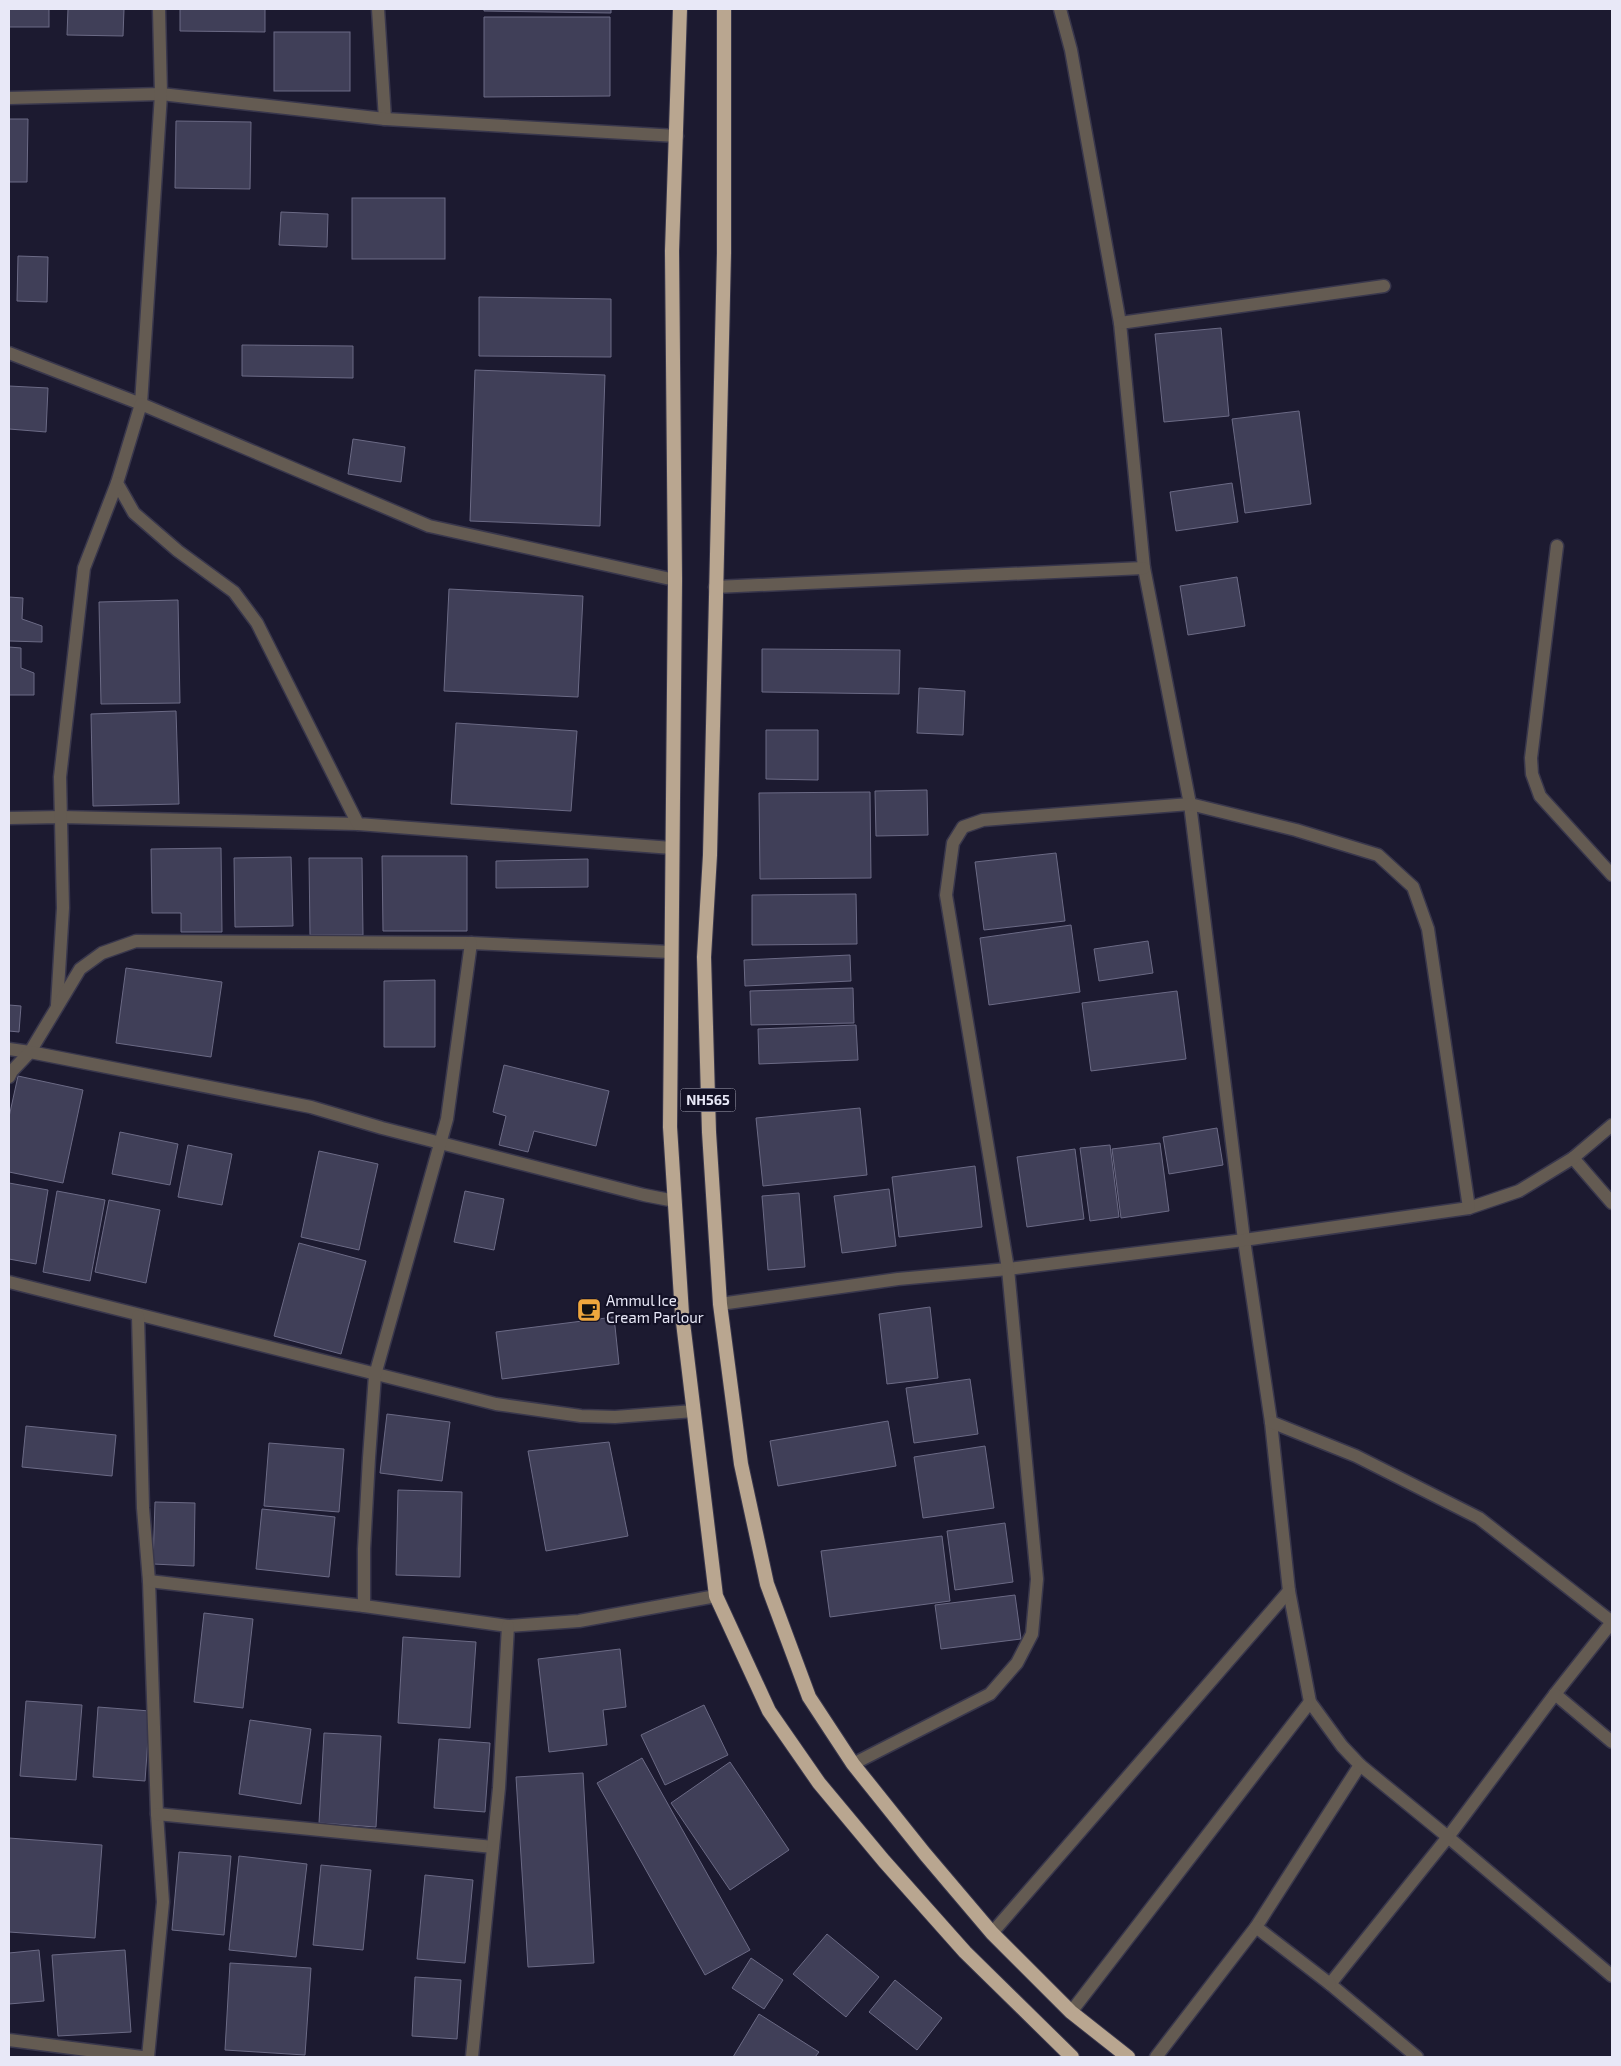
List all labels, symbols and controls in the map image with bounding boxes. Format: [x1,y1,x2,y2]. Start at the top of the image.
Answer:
road number: NH565 [680,1088,736,1112]
place label: Ammul Ice Cream Parlour [606,1291,704,1326]
cafe icon: Ammul Ice Cream Parlour [576,1297,602,1323]

